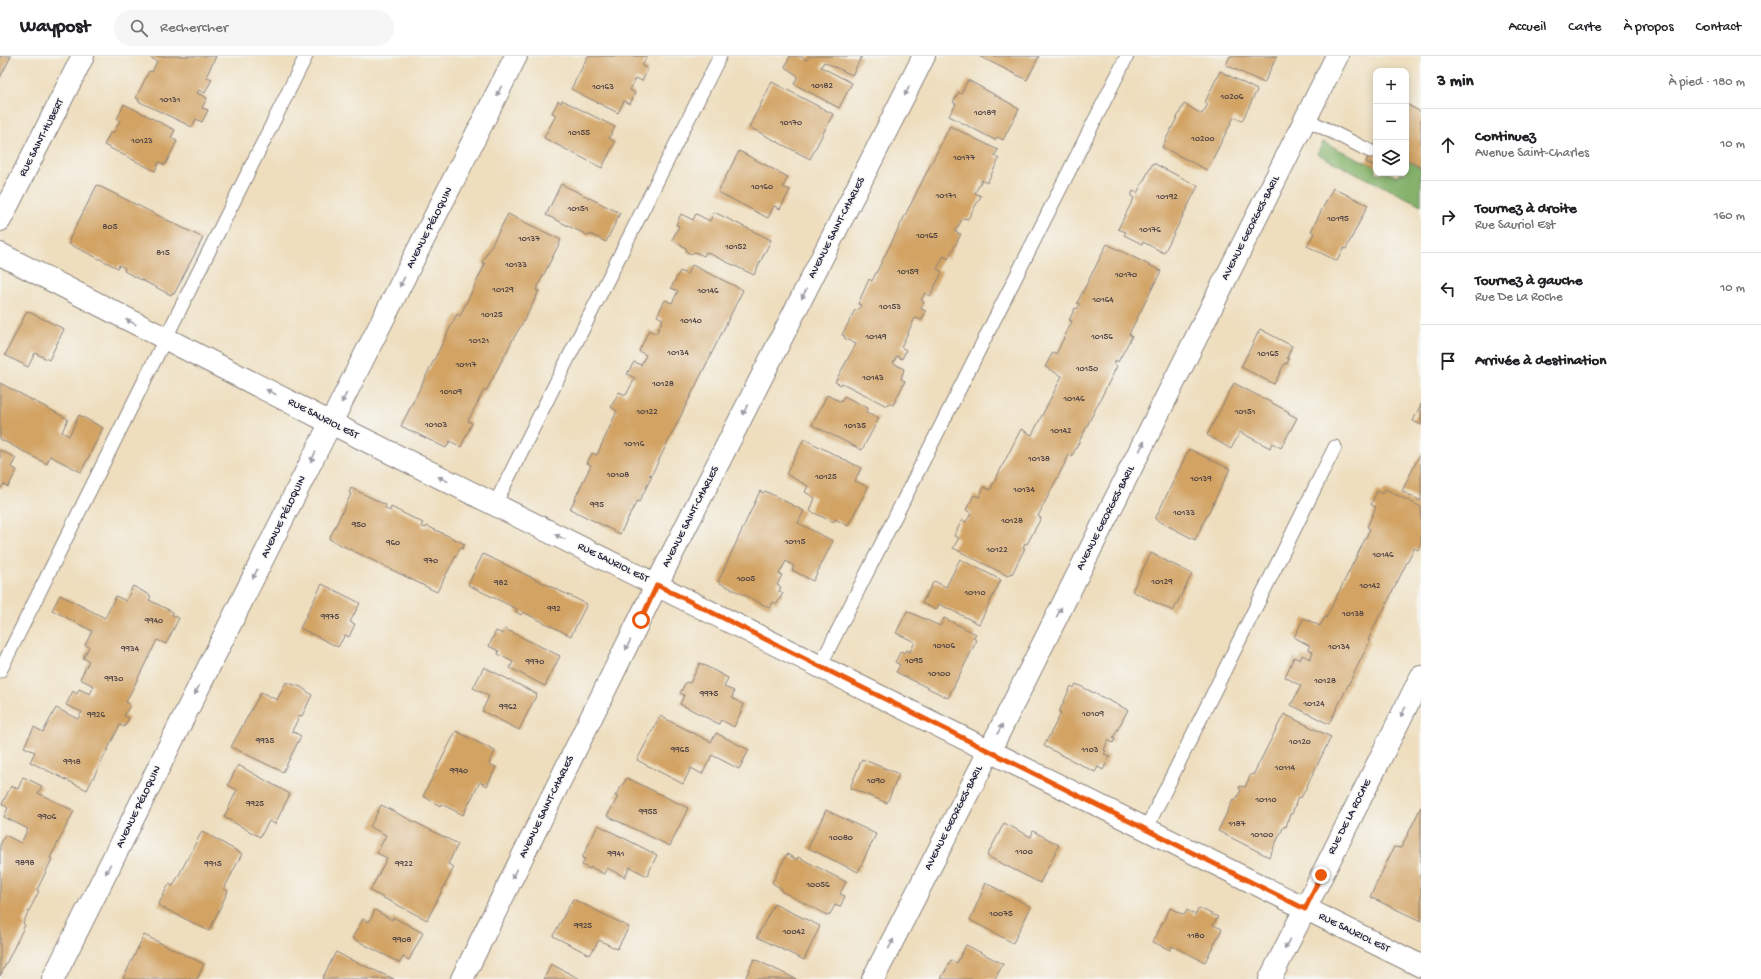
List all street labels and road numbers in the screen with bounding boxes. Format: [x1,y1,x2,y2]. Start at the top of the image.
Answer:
street label: RUE SAINT-HUBERT [17,96,67,179]
street label: AVENUE GEORGES-BARIL [1219,173,1283,282]
street label: AVENUE SAINT-CHARLES [806,175,868,281]
street label: AVENUE PÉLOQUIN [403,185,456,271]
street label: RUE SAURIOL EST [286,396,361,442]
street label: AVENUE GEORGES-BARIL [1074,463,1138,572]
street label: AVENUE SAINT-CHARLES [660,464,722,570]
street label: AVENUE PÉLOQUIN [258,474,309,560]
street label: RUE SAURIOL EST [576,541,651,586]
street label: AVENUE SAINT-CHARLES [517,753,577,860]
street label: AVENUE GEORGES-BARIL [922,763,986,872]
street label: AVENUE PÉLOQUIN [113,764,164,850]
street label: RUE DE LA ROCHE [1326,776,1375,857]
street label: RUE SAURIOL EST [1317,911,1392,956]

